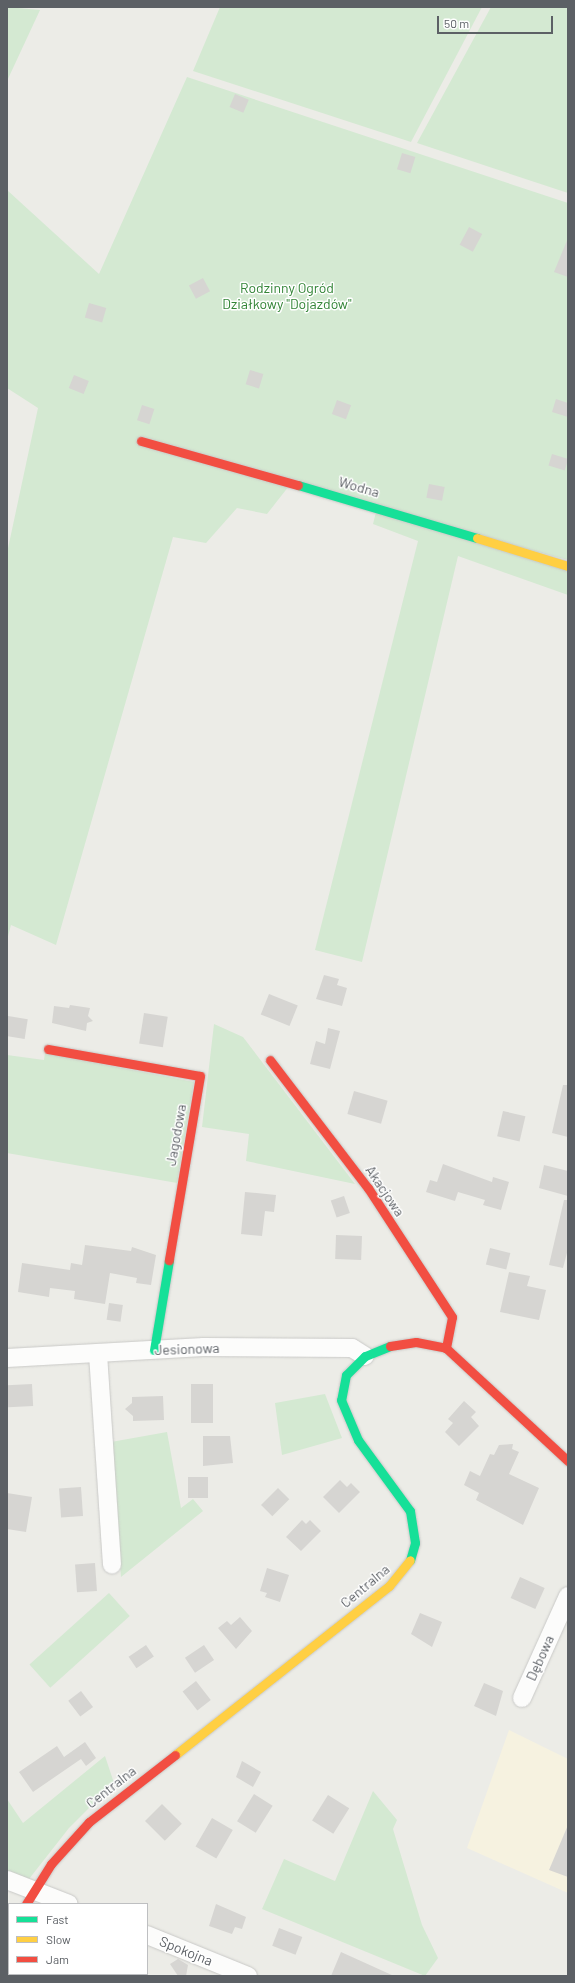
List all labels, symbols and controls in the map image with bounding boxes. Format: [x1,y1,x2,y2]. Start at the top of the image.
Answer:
scale bar [439,8,555,34]
text: 50 m [444,16,469,30]
park label: Rodzinny Ogród Działkowy "Dojazdów" [222,280,352,312]
street label: Wodna [337,473,381,501]
street label: Jagodowa [162,1103,190,1167]
street label: Akacjowa [362,1162,408,1220]
street label: Jesionowa [154,1339,220,1359]
street label: Centralna [337,1561,393,1611]
street label: Dębowa [523,1633,557,1683]
street label: Centralna [83,1762,139,1812]
legend [8,1903,148,1975]
text: Fast [46,1912,69,1926]
text: Slow [46,1932,71,1946]
street label: Spokojna [157,1933,215,1969]
text: Jam [46,1952,69,1966]

